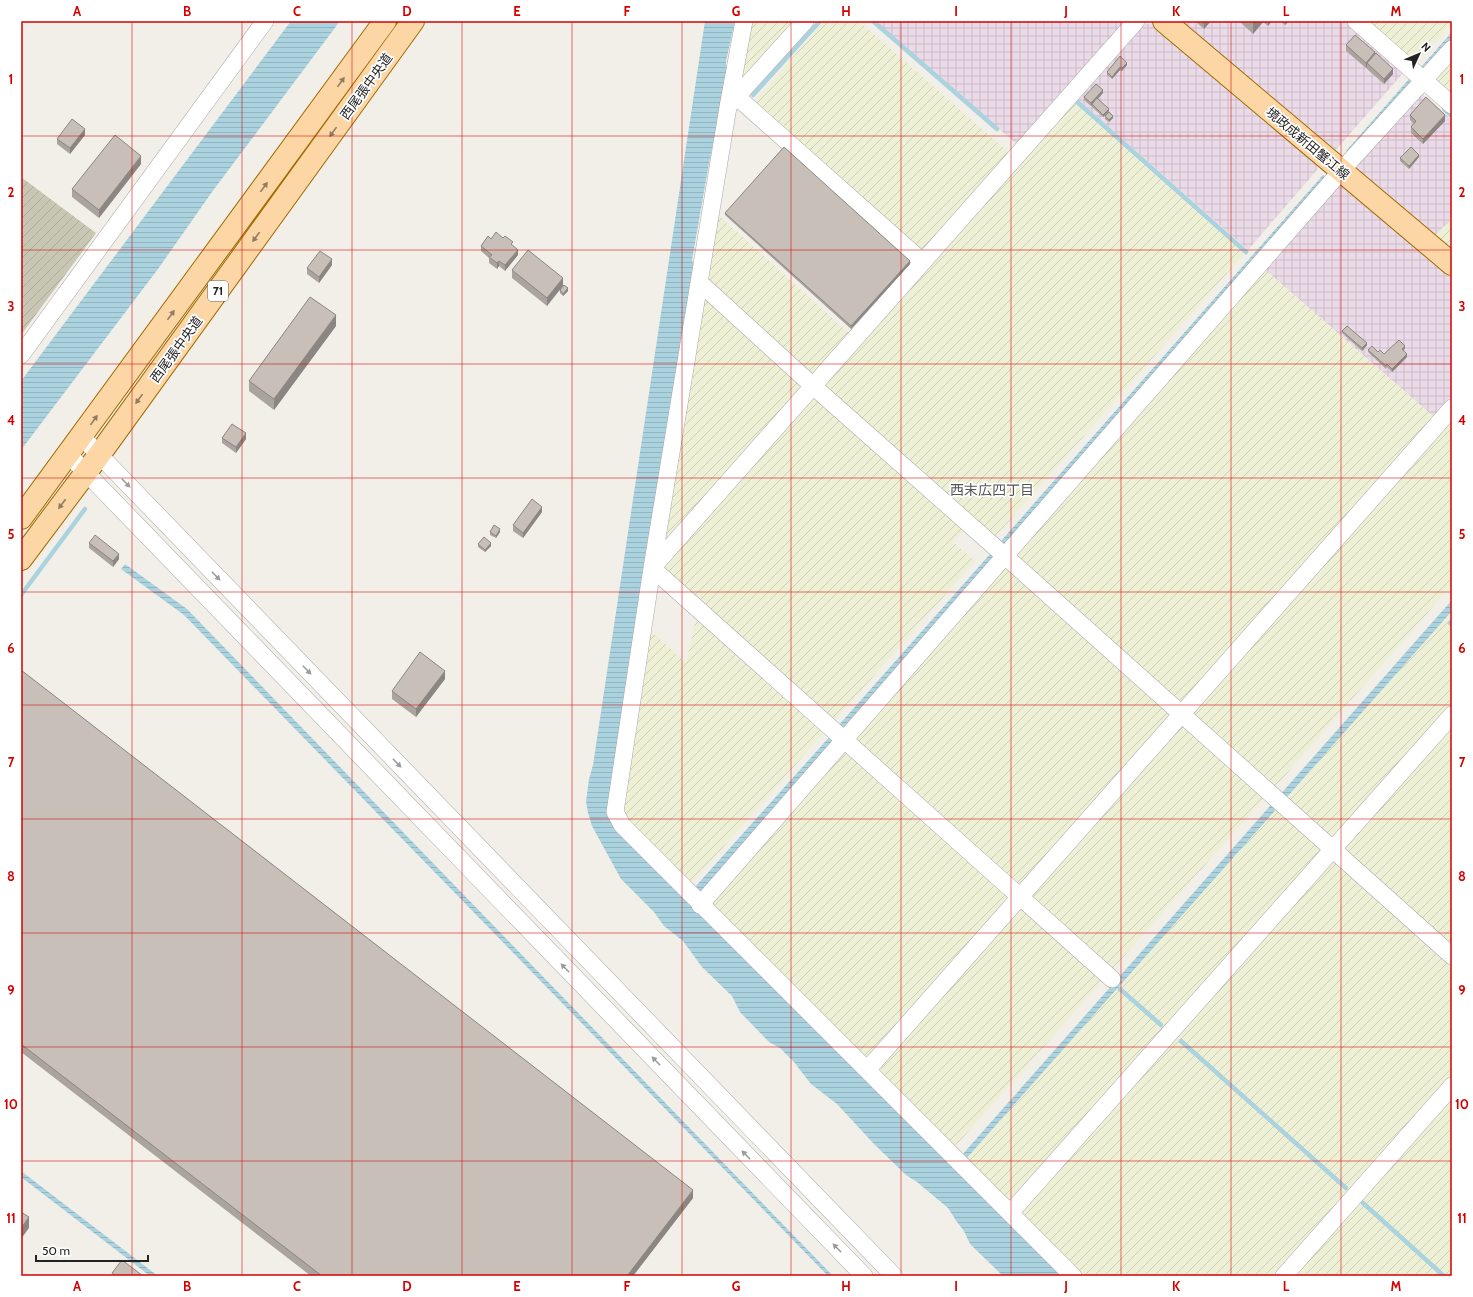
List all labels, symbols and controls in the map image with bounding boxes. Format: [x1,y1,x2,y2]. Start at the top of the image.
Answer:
text: A [73,3,82,19]
text: B [183,3,191,19]
text: C [293,3,301,19]
text: D [402,3,412,19]
text: E [513,3,521,19]
text: F [624,3,631,19]
text: G [732,3,741,19]
text: H [841,3,851,19]
text: I [954,3,958,19]
text: J [1063,3,1068,19]
text: K [1172,3,1181,19]
text: L [1283,3,1290,19]
text: M [1391,3,1402,19]
north arrow [1399,34,1439,74]
text: N [1418,39,1434,55]
street label: 西尾張中央道 [337,50,395,122]
text: 1 [9,71,13,87]
text: 1 [1460,71,1464,87]
one-way arrow [337,77,345,87]
street label: 境政成新田蟹江線 [1263,103,1353,183]
one-way arrow [329,127,337,137]
one-way arrow [260,182,268,192]
text: 2 [8,184,15,200]
text: 2 [1459,184,1466,200]
one-way arrow [252,232,260,243]
road number: 71 [208,281,228,301]
text: 3 [7,298,15,314]
text: 3 [1458,298,1466,314]
one-way arrow [167,309,175,320]
street label: 西尾張中央道 [147,313,205,385]
one-way arrow [135,394,143,405]
text: 4 [7,412,15,428]
text: 4 [1458,412,1466,428]
one-way arrow [90,414,99,425]
one-way arrow [121,478,131,488]
district label: 西末広四丁目 [950,481,1034,499]
one-way arrow [58,499,66,509]
text: 5 [8,526,15,542]
text: 5 [1459,526,1466,542]
one-way arrow [212,571,221,581]
text: 6 [7,640,15,656]
text: 6 [1458,640,1466,656]
one-way arrow [302,665,311,674]
text: 7 [8,754,15,770]
text: 7 [1459,754,1466,770]
one-way arrow [392,758,402,768]
text: 8 [7,868,15,884]
text: 8 [1458,868,1466,884]
one-way arrow [561,963,570,973]
text: 9 [7,982,15,998]
text: 9 [1458,982,1466,998]
one-way arrow [651,1056,661,1066]
text: 10 [4,1096,18,1112]
text: 10 [1455,1096,1469,1112]
one-way arrow [741,1150,751,1160]
text: 11 [6,1210,16,1226]
text: 11 [1457,1210,1467,1226]
scale bar [36,1237,148,1263]
text: 50 m [42,1243,70,1258]
one-way arrow [832,1243,842,1253]
text: A [73,1278,82,1294]
text: B [183,1278,191,1294]
text: C [293,1278,301,1294]
text: D [402,1278,412,1294]
text: E [513,1278,521,1294]
text: F [624,1278,631,1294]
text: G [732,1278,741,1294]
text: H [841,1278,851,1294]
text: I [954,1278,958,1294]
text: J [1063,1278,1068,1294]
text: K [1172,1278,1181,1294]
text: L [1283,1278,1290,1294]
text: M [1391,1278,1402,1294]

